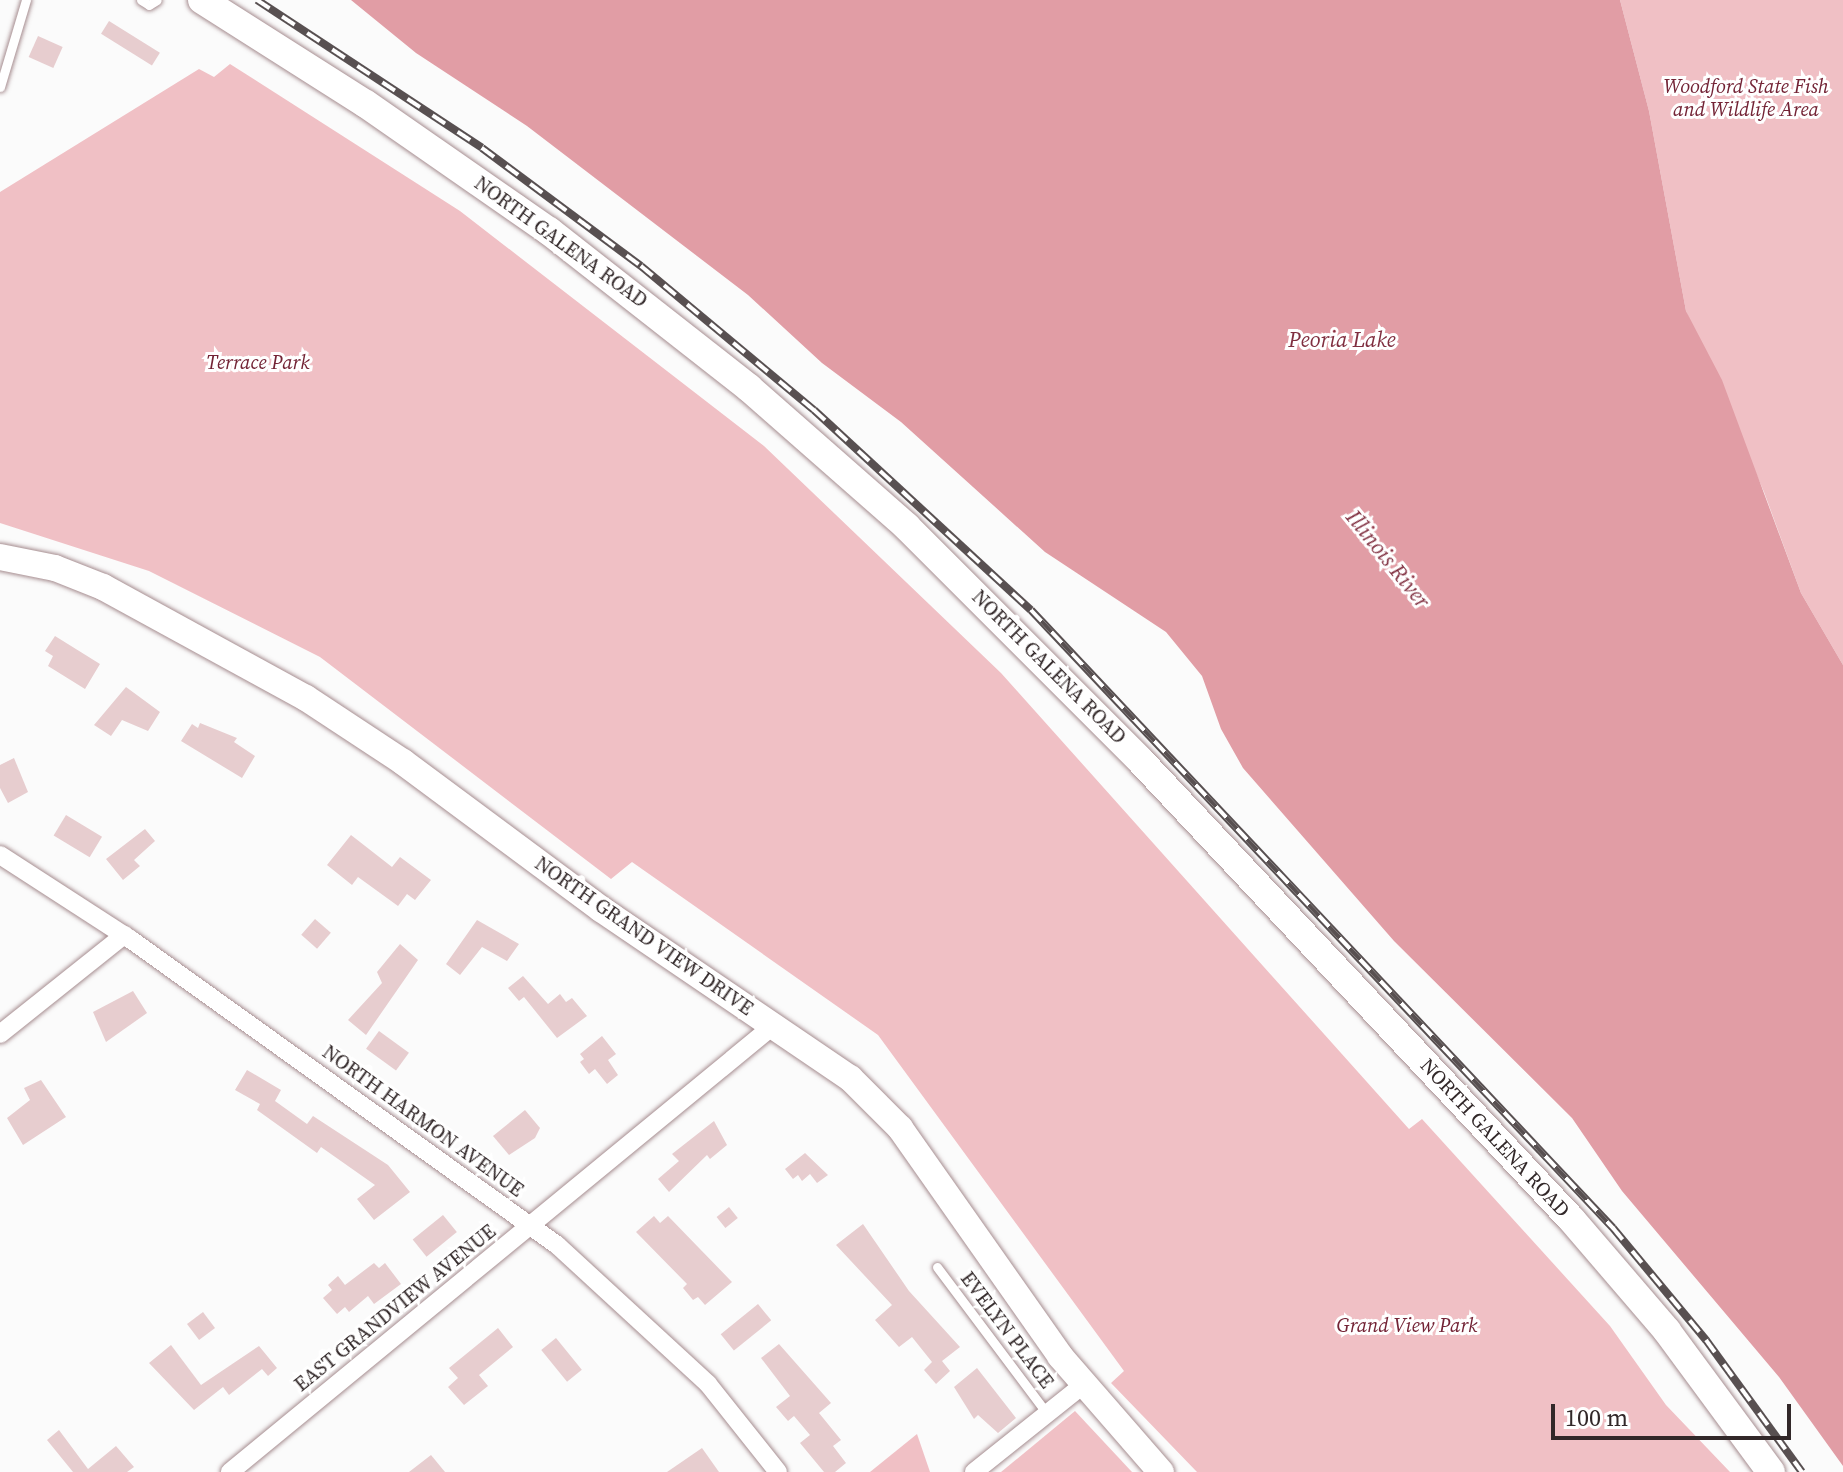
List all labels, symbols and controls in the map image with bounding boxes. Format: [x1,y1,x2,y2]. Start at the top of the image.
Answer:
park label: Woodford State Fish and Wildlife Area [1663,74,1829,121]
street label: NORTH GALENA ROAD [470,171,652,313]
water label: Peoria Lake [1288,327,1396,353]
park label: Terrace Park [206,350,310,374]
water label: Illinois River [1340,505,1436,613]
street label: NORTH GALENA ROAD [967,585,1131,749]
street label: NORTH GRAND VIEW DRIVE [530,851,758,1021]
street label: NORTH HARMON AVENUE [318,1040,528,1202]
street label: NORTH GALENA ROAD [1415,1054,1575,1222]
street label: EAST GRANDVIEW AVENUE [289,1219,501,1397]
street label: EVELYN PLACE [955,1267,1059,1393]
park label: Grand View Park [1337,1313,1477,1337]
scale bar [1555,1388,1795,1438]
text: 100 m [1565,1401,1628,1434]

